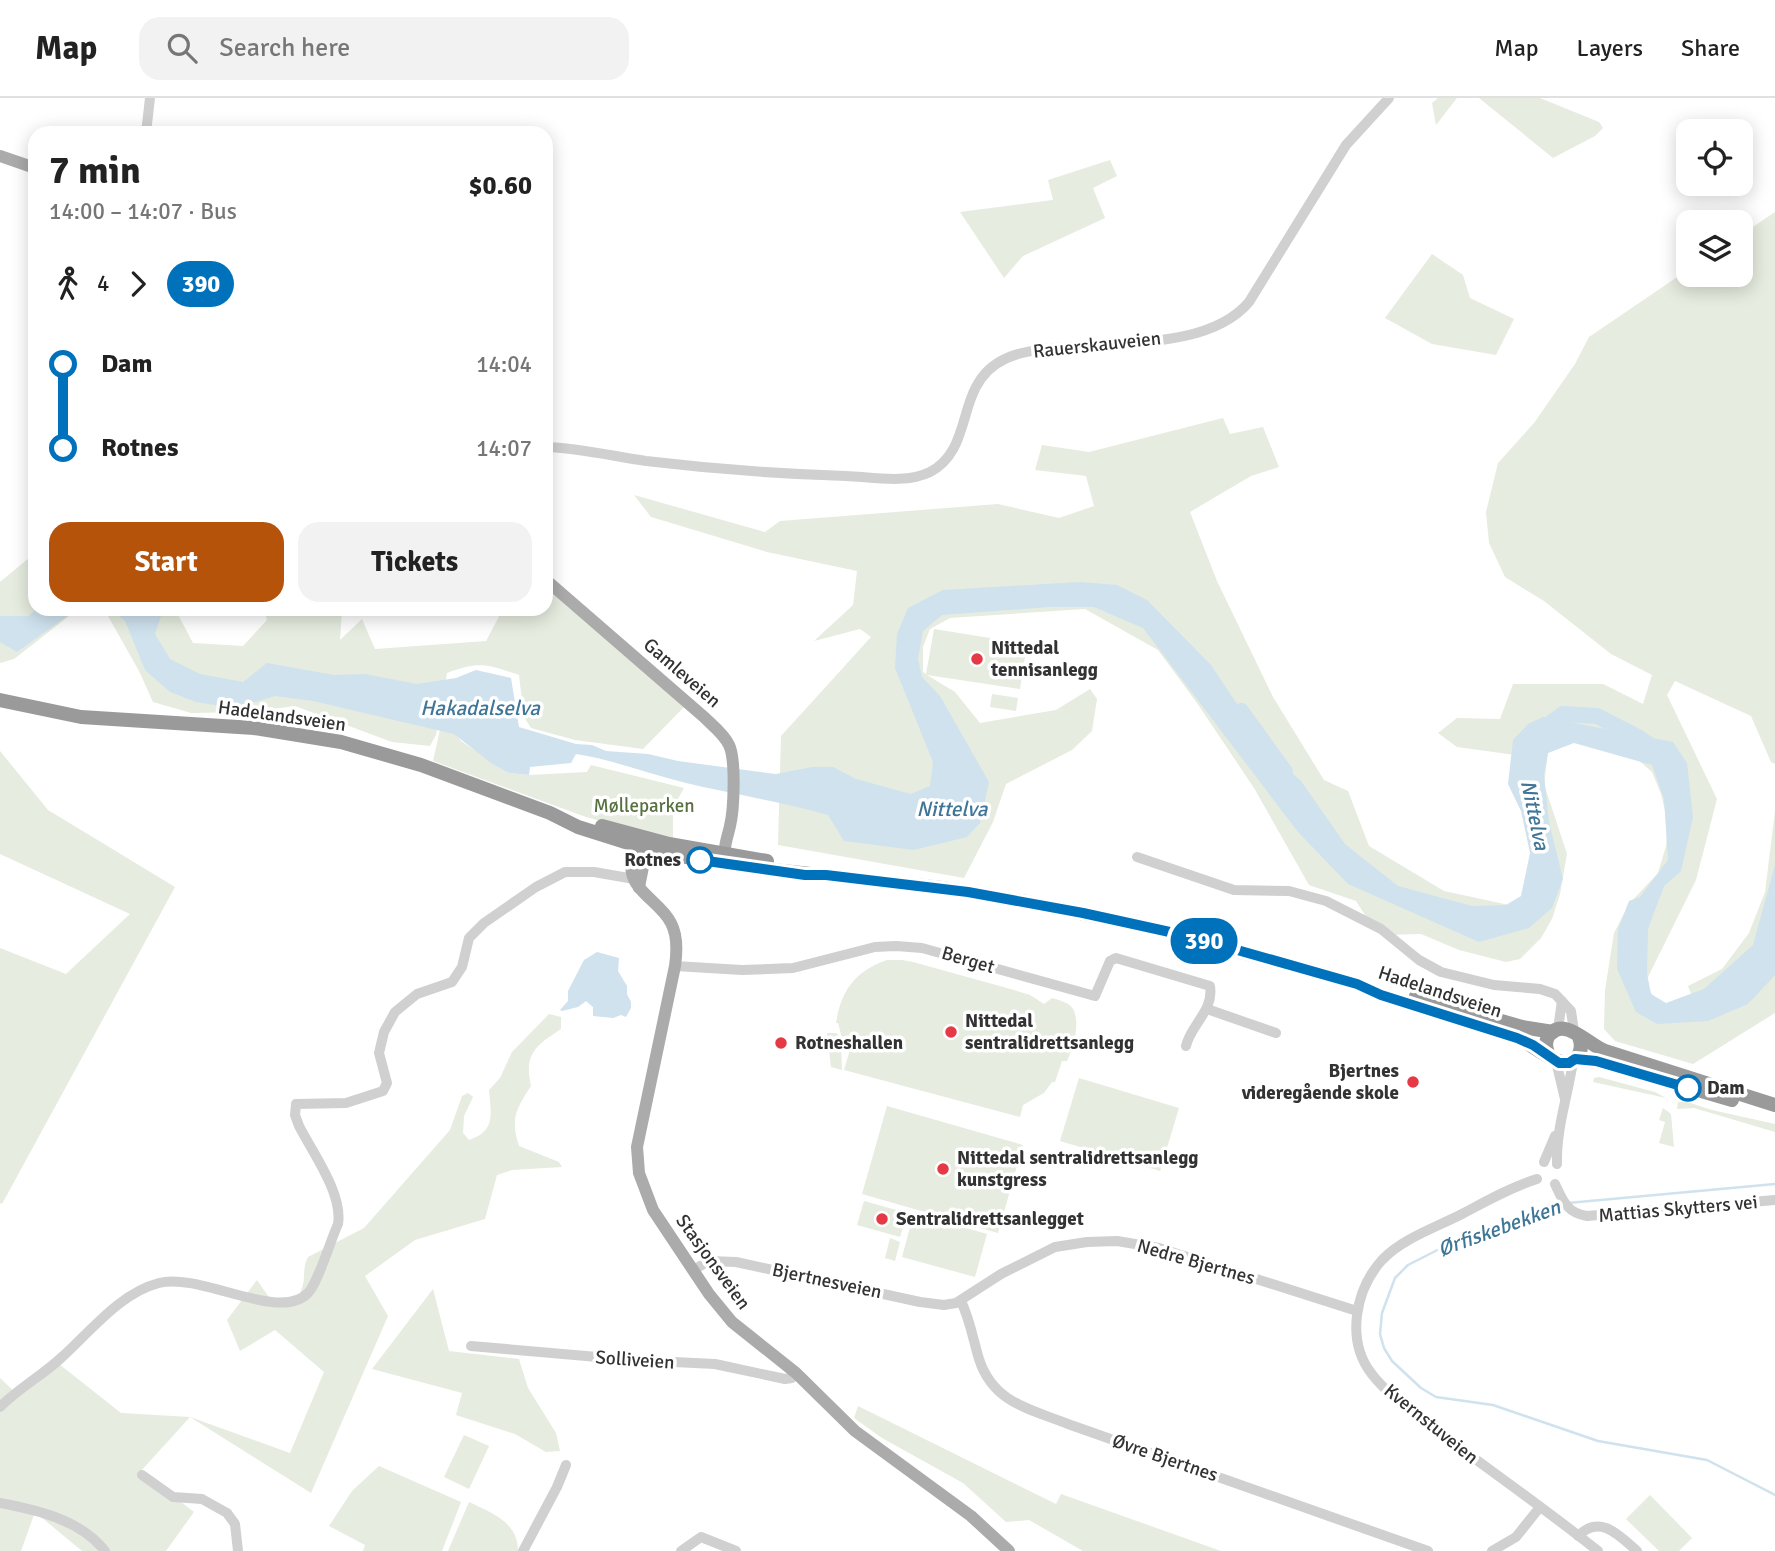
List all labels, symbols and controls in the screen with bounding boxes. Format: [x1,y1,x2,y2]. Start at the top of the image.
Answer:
search box [139,17,629,80]
text: Map [35,28,97,69]
icon: search [163,29,201,67]
text: Search here [219,32,350,64]
text: Map [1494,33,1539,63]
text: Layers [1577,33,1643,63]
text: Share [1681,33,1740,63]
map controls [1676,119,1753,287]
button: locate [1676,119,1753,196]
text: 7 min [49,147,141,194]
text: $0.60 [468,170,532,202]
text: 14:00 – 14:07 · Bus [49,197,237,226]
button: layers [1676,210,1753,287]
icon: walk [49,265,87,303]
icon: forward [119,265,157,303]
text: 4 [97,269,109,298]
text: 390 [181,269,220,299]
street label: Rauerskauveien [1032,326,1162,364]
text: Dam [101,348,152,380]
text: 14:04 [476,350,532,379]
text: Rotnes [101,432,179,464]
text: 14:07 [476,434,532,463]
button: Start [49,522,284,602]
button: Tickets [298,522,532,602]
street label: Gamleveien [638,633,726,713]
place label: Nittedal tennisanlegg [990,636,1098,682]
marker: Nittedal tennisanlegg [969,651,985,667]
street label: Hadelandsveien [217,695,347,737]
water label: Hakadalselva [420,695,541,721]
water label: Nittelva [1515,778,1555,854]
park label: Mølleparken [593,794,695,818]
water label: Nittelva [916,796,989,822]
marker: Rotnes [687,847,713,873]
place label: Rotnes [624,848,681,872]
line badge: 390 [1164,918,1244,964]
text: 390 [1185,926,1223,956]
street label: Berget [939,941,998,979]
street label: Hadelandsveien [1375,961,1505,1023]
place label: Nittedal sentralidrettsanlegg [965,1009,1134,1055]
marker: Nittedal sentralidrettsanlegg [943,1024,959,1040]
place label: Rotneshallen [795,1031,903,1055]
marker: Rotneshallen [773,1035,789,1051]
place label: Bjertnes videregående skole [1241,1059,1399,1105]
marker: Bjertnes videregående skole [1405,1074,1421,1090]
marker: Dam [1675,1075,1701,1101]
place label: Dam [1707,1076,1745,1100]
place label: Nittedal sentralidrettsanlegg kunstgress [957,1146,1199,1192]
marker: Nittedal sentralidrettsanlegg kunstgress [935,1161,951,1177]
street label: Mattias Skytters vei [1597,1190,1759,1228]
water label: Ørfiskebekken [1434,1194,1564,1262]
place label: Sentralidrettsanlegget [896,1207,1084,1231]
street label: Stasjonsveien [670,1210,756,1314]
marker: Sentralidrettsanlegget [874,1211,890,1227]
street label: Nedre Bjertnes [1134,1234,1258,1290]
street label: Bjertnesveien [770,1258,884,1304]
street label: Solliveien [595,1345,675,1375]
street label: Kvernstuveien [1379,1379,1483,1469]
street label: Øvre Bjertnes [1109,1429,1221,1487]

